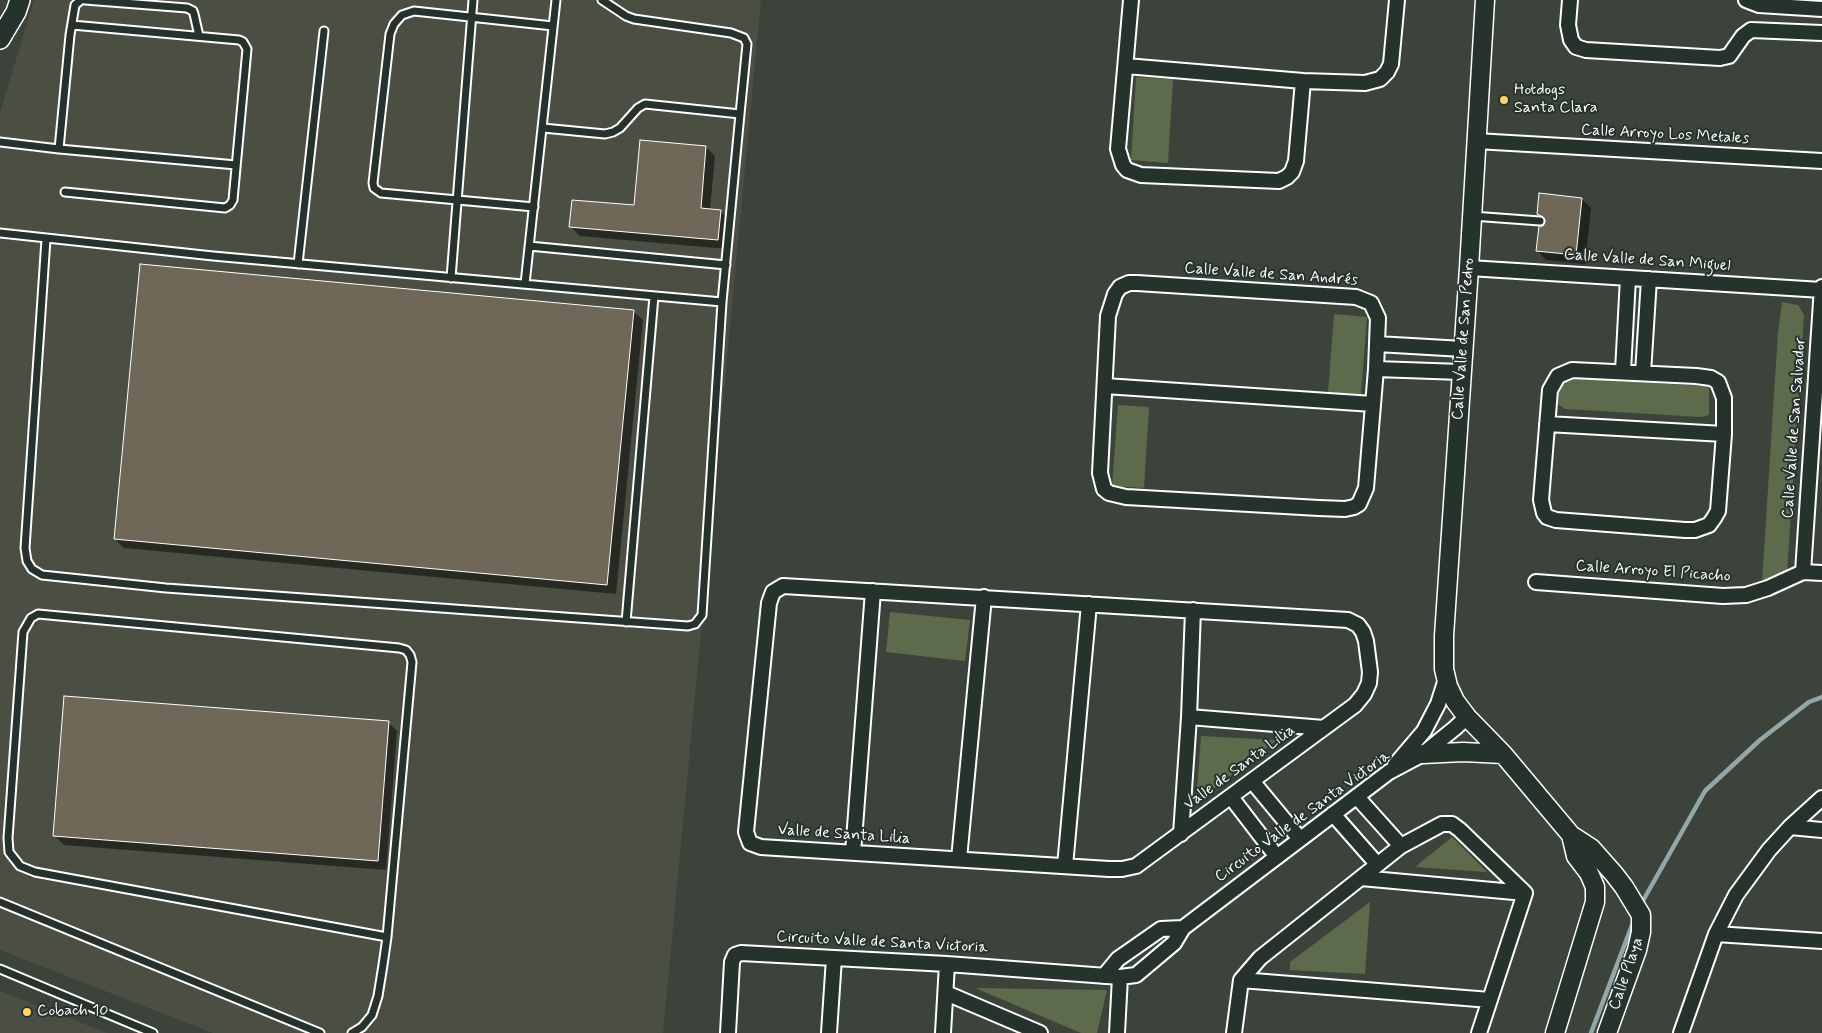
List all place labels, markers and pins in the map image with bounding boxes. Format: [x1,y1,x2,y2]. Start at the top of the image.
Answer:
place label: Hotdogs Santa Clara [1514,81,1598,119]
marker: Hotdogs Santa Clara [1498,94,1510,106]
place label: Cobach 10 [37,1002,108,1022]
marker: Cobach 10 [21,1006,33,1018]

